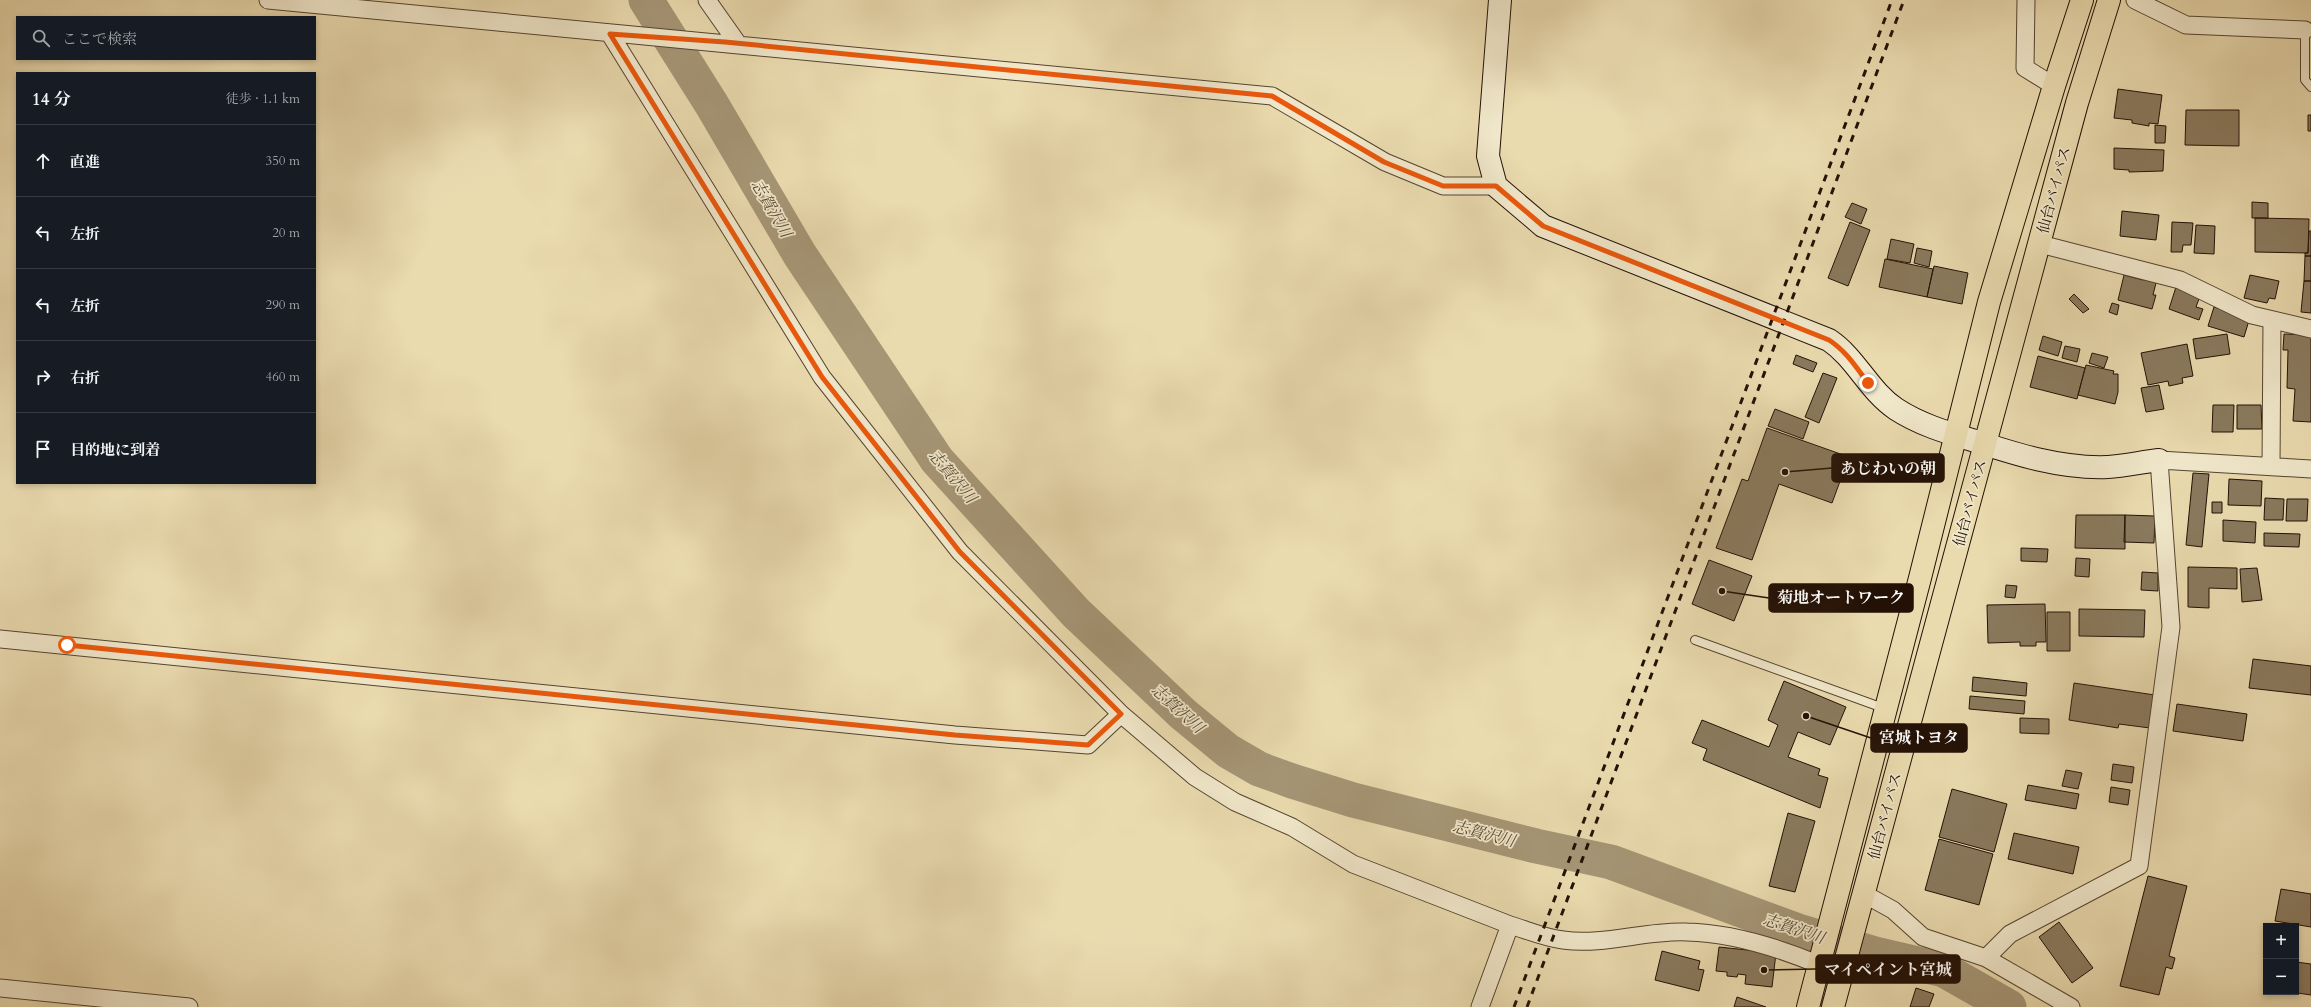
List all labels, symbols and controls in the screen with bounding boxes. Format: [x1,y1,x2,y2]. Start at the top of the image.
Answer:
search box [16,16,316,60]
icon: search [30,27,52,49]
text: ここで検索 [62,29,137,49]
text: 14 分 [32,88,71,111]
text: 徒歩 · 1.1 km [226,90,300,108]
street label: 仙台バイパス [2033,144,2075,236]
icon: ahead [32,150,54,172]
text: 直進 [70,152,100,172]
text: 350 m [266,152,300,170]
water label: 志賀沢川 [746,175,798,243]
icon: left [32,222,54,244]
text: 左折 [70,224,100,244]
text: 20 m [272,224,300,242]
icon: left [32,294,54,316]
text: 左折 [70,296,100,316]
text: 290 m [266,296,300,314]
icon: right [32,366,54,388]
text: 右折 [70,368,100,388]
text: 460 m [266,368,300,386]
route end [1859,374,1877,392]
icon: arrive [32,438,54,460]
text: 目的地に到着 [70,440,160,460]
water label: 志賀沢川 [923,445,983,510]
callout: あじわいの朝 [1832,454,1944,482]
street label: 仙台バイパス [1949,457,1991,549]
text: あじわいの朝 [1840,458,1936,480]
callout: 菊地オートワーク [1769,584,1913,612]
text: 菊地オートワーク [1777,587,1905,609]
route start [58,636,76,654]
water label: 志賀沢川 [1146,679,1210,740]
callout: 宮城トヨタ [1871,724,1967,752]
text: 宮城トヨタ [1879,727,1959,749]
street label: 仙台バイパス [1864,770,1906,862]
water label: 志賀沢川 [1450,816,1519,853]
water label: 志賀沢川 [1760,909,1829,950]
map controls [2263,923,2299,995]
button: + [2263,923,2299,959]
callout: マイペイント宮城 [1816,955,1960,983]
text: マイペイント宮城 [1824,959,1952,981]
button: − [2263,959,2299,995]

